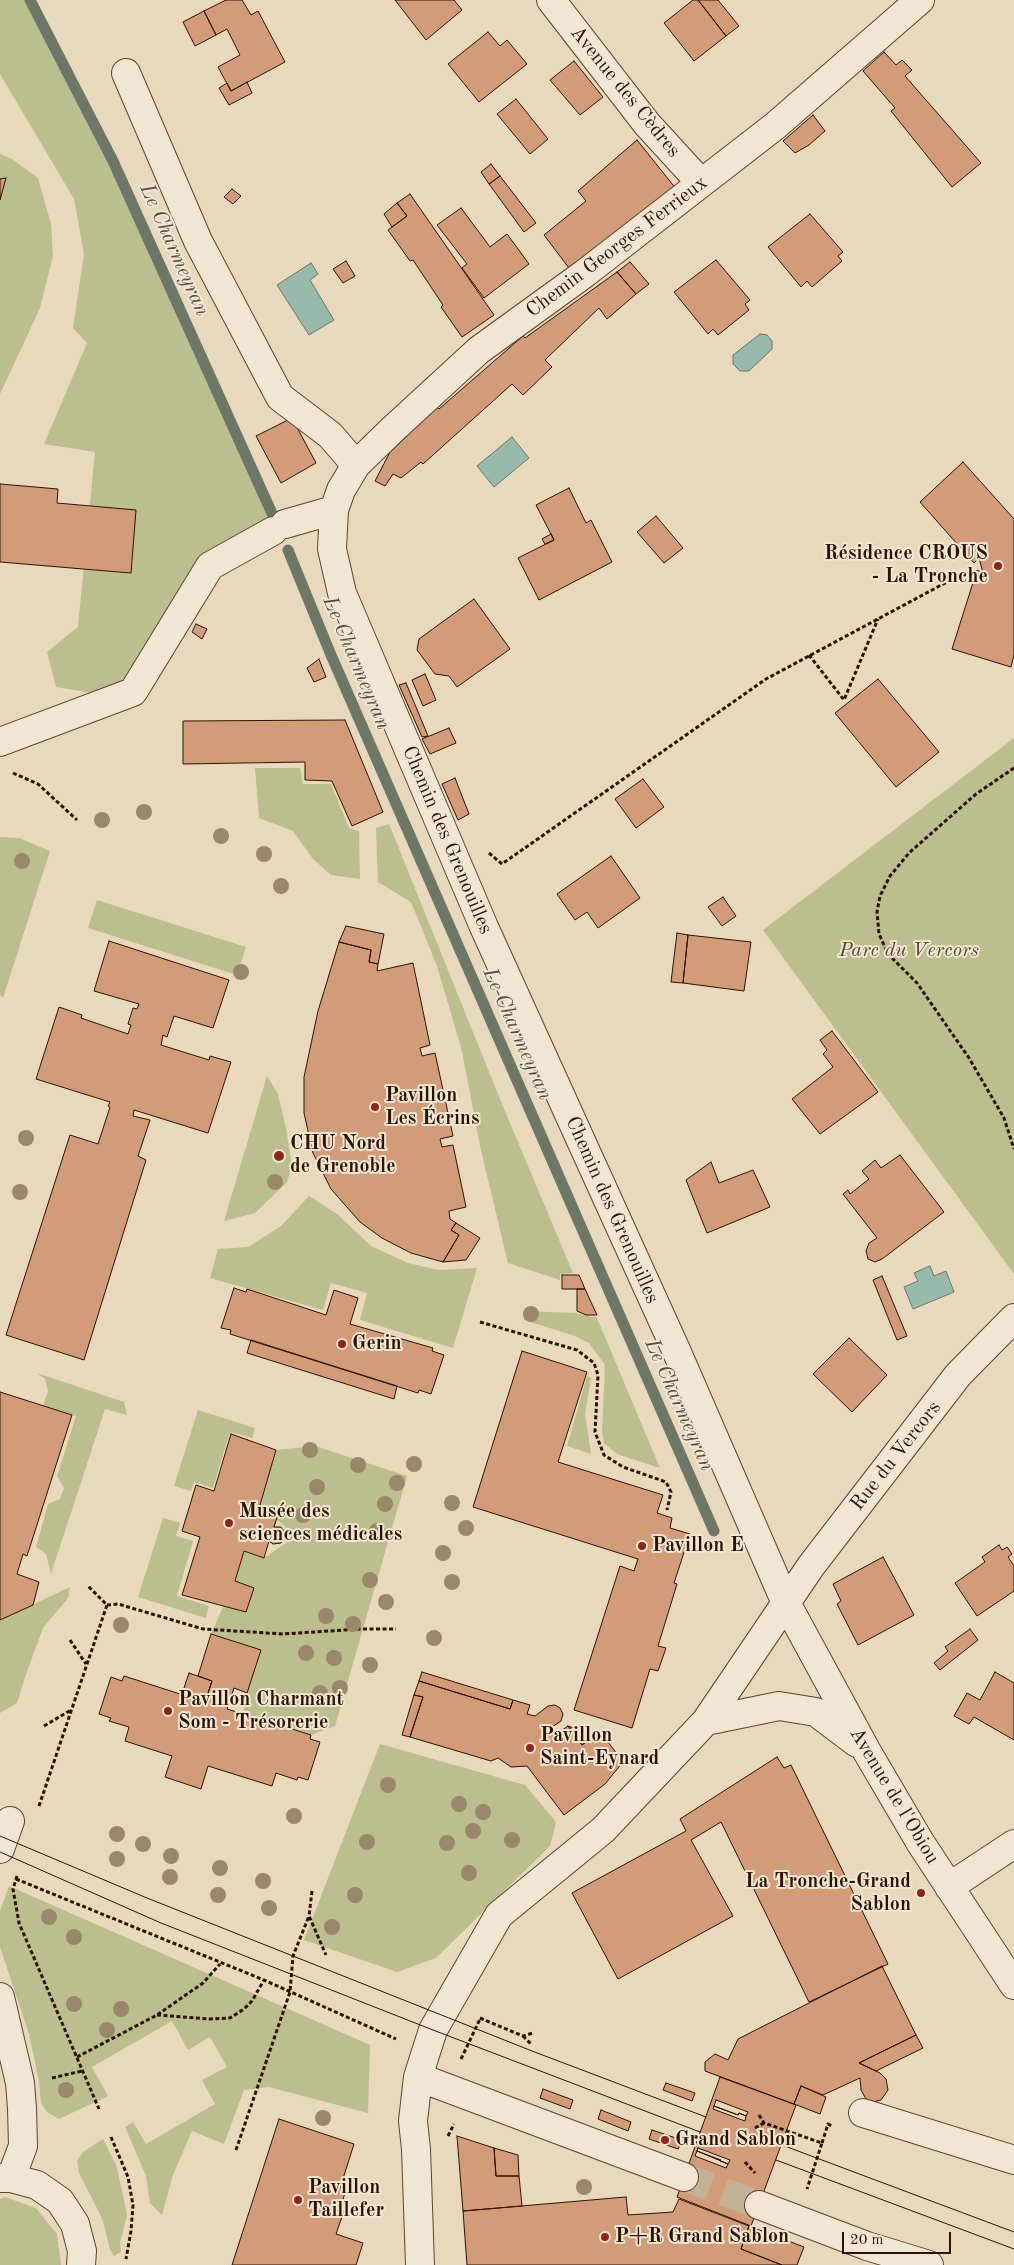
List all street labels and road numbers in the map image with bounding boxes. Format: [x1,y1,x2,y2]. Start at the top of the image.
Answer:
street label: Avenue des Cèdres [565,21,685,163]
street label: Chemin Georges Ferrieux [522,171,712,323]
street label: Chemin des Grenouilles [396,742,498,938]
street label: Chemin des Grenouilles [560,1113,664,1307]
street label: Rue du Vercors [846,1396,946,1516]
street label: Avenue de l'Obiou [844,1723,944,1869]

